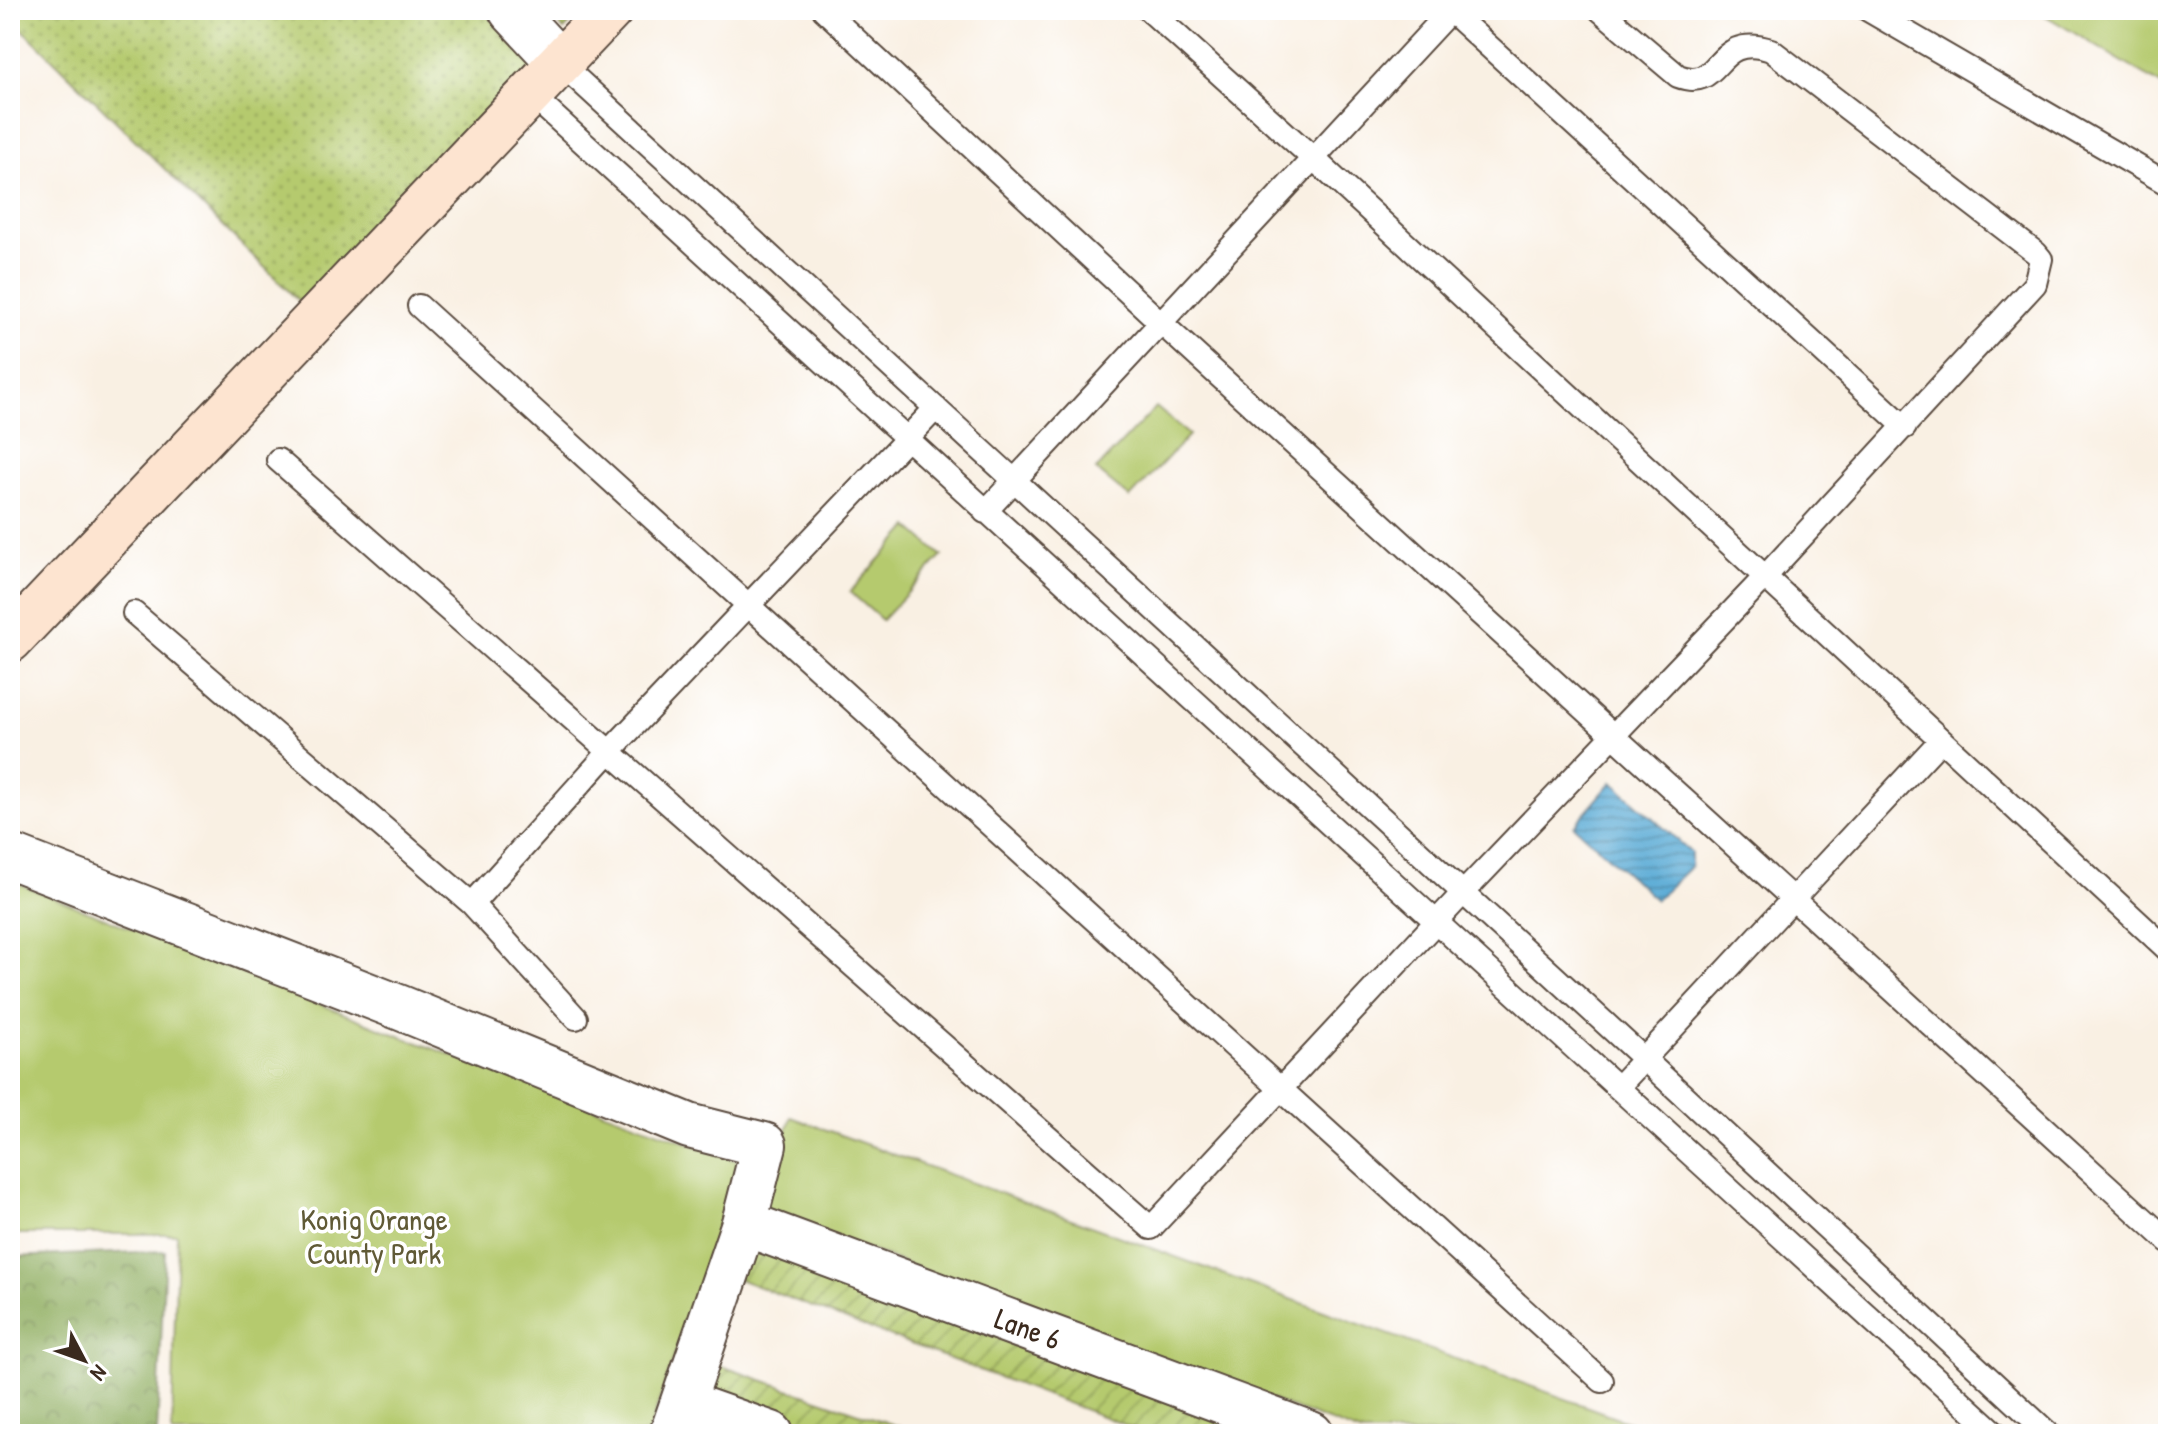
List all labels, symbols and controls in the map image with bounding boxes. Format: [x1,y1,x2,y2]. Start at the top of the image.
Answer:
park label: Konig Orange County Park [300,1199,448,1273]
street label: Lane 6 [990,1298,1066,1358]
north arrow [44,1320,124,1400]
text: N [84,1359,114,1388]

